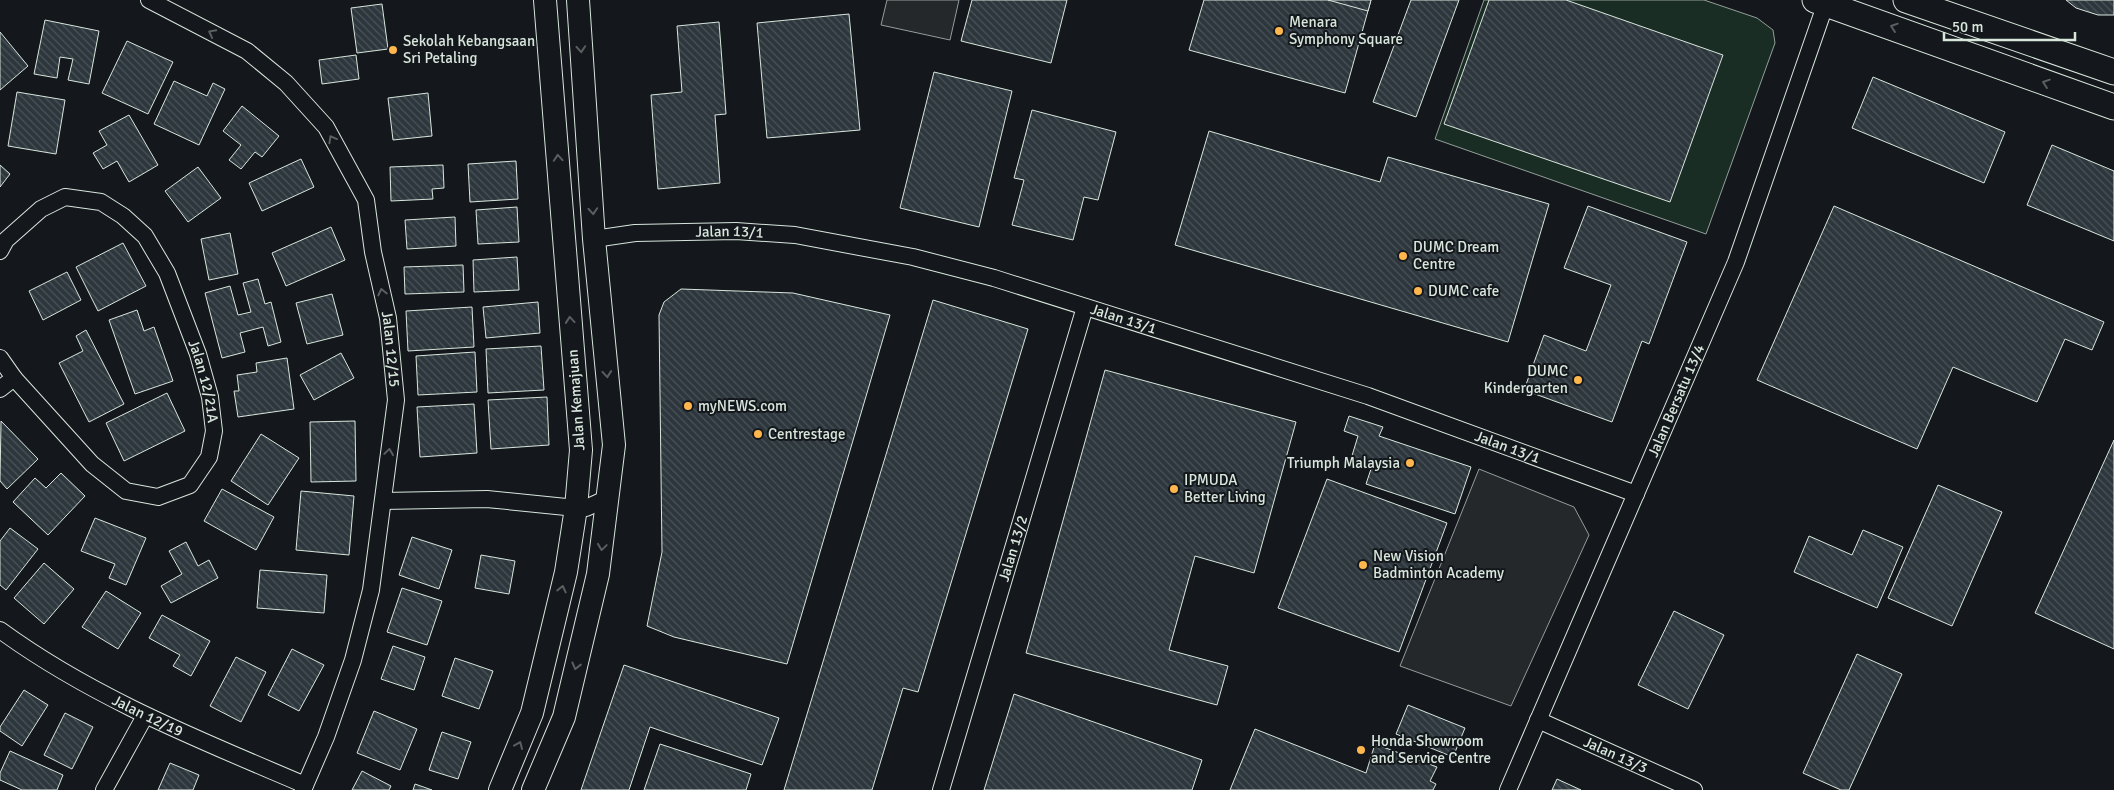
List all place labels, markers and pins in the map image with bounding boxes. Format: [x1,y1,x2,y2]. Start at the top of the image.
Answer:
place label: Menara Symphony Square [1289,13,1403,48]
marker: Menara Symphony Square [1273,25,1285,37]
place label: Sekolah Kebangsaan Sri Petaling [403,32,535,67]
marker: Sekolah Kebangsaan Sri Petaling [387,44,399,56]
place label: DUMC Dream Centre [1413,238,1499,273]
marker: DUMC Dream Centre [1397,250,1409,262]
place label: DUMC cafe [1428,282,1499,300]
marker: DUMC cafe [1412,285,1424,297]
place label: DUMC Kindergarten [1484,362,1568,397]
marker: DUMC Kindergarten [1572,374,1584,386]
place label: myNEWS.com [698,397,787,415]
marker: myNEWS.com [682,400,694,412]
place label: Centrestage [768,425,845,443]
marker: Centrestage [752,428,764,440]
place label: Triumph Malaysia [1287,454,1400,472]
marker: Triumph Malaysia [1404,457,1416,469]
place label: IPMUDA Better Living [1184,471,1266,506]
marker: IPMUDA Better Living [1168,483,1180,495]
place label: New Vision Badminton Academy [1373,547,1504,582]
marker: New Vision Badminton Academy [1357,559,1369,571]
place label: Honda Showroom and Service Centre [1371,732,1491,767]
marker: Honda Showroom and Service Centre [1355,744,1367,756]

